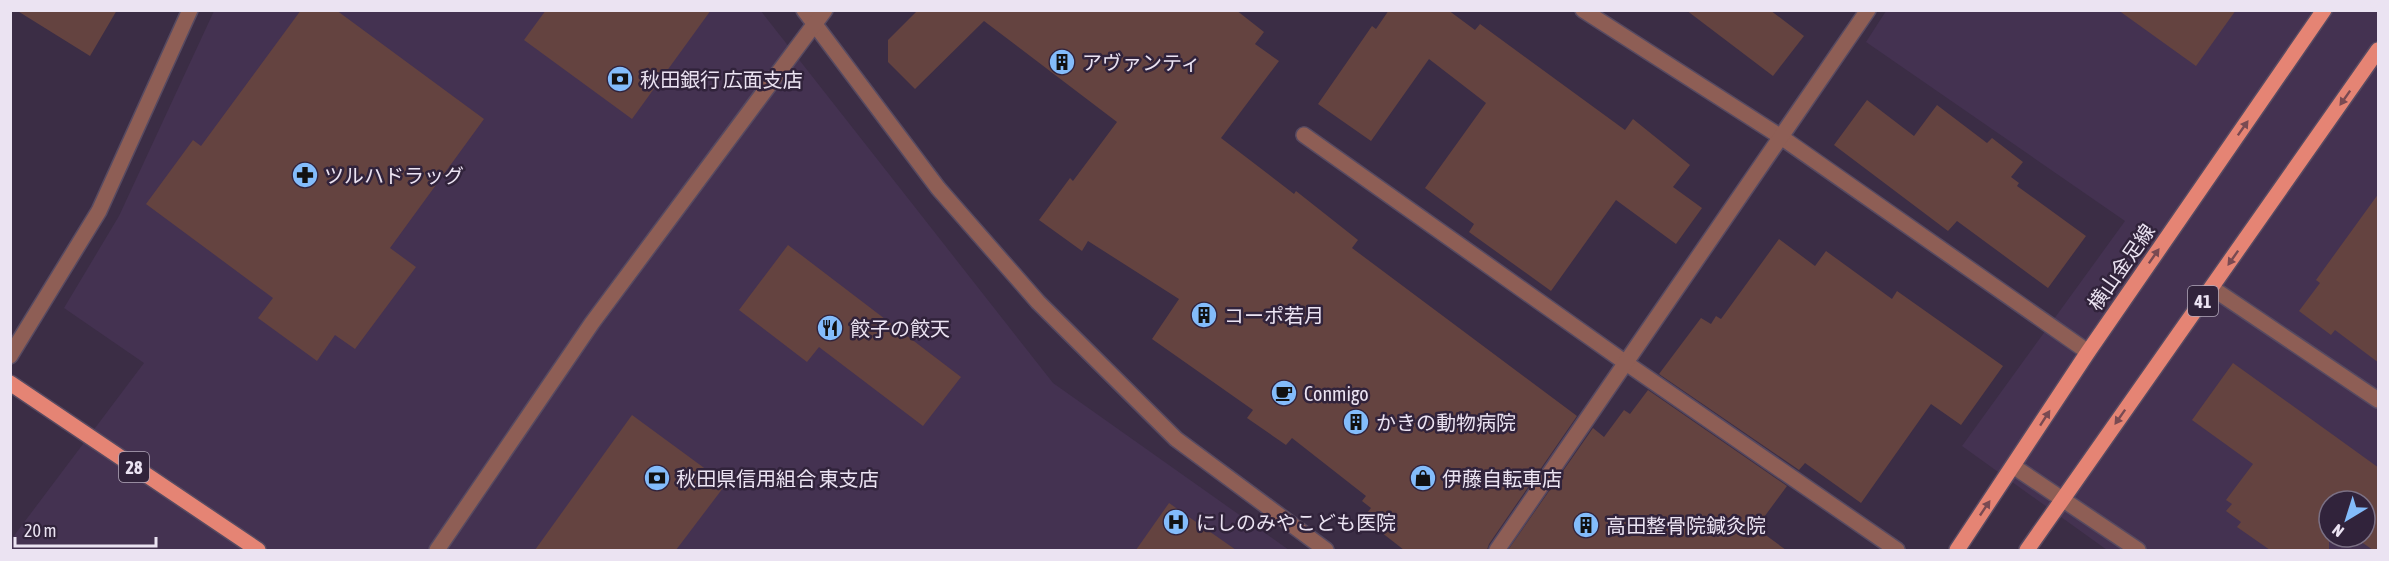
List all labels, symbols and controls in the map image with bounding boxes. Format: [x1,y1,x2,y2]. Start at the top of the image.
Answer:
building icon: アヴァンティ [1047,47,1077,77]
place label: アヴァンティ [1082,51,1201,74]
bank icon: 秋田銀行 広面支店 [605,64,635,94]
place label: 秋田銀行 広面支店 [640,68,803,91]
one-way arrow [2340,90,2351,106]
one-way arrow [2237,121,2249,137]
pharmacy icon: ツルハドラッグ [290,160,320,190]
place label: ツルハドラッグ [324,164,464,187]
street label: 横山金足線 [2083,219,2159,315]
one-way arrow [2148,249,2160,265]
one-way arrow [2228,250,2239,266]
road number: 41 [2188,286,2218,316]
building icon: コーポ若月 [1189,300,1219,330]
place label: コーポ若月 [1224,304,1324,327]
restaurant icon: 餃子の餃天 [815,313,845,343]
place label: 餃子の餃天 [850,317,950,340]
cafe icon: Conmigo [1269,378,1299,408]
place label: Conmigo [1304,382,1369,405]
building icon: かきの動物病院 [1341,407,1371,437]
one-way arrow [2115,409,2127,424]
one-way arrow [2039,410,2051,426]
place label: かきの動物病院 [1376,411,1516,434]
road number: 28 [119,452,149,482]
bank icon: 秋田県信用組合 東支店 [642,463,672,493]
shop icon: 伊藤自転車店 [1408,463,1438,493]
place label: 秋田県信用組合 東支店 [676,467,879,490]
place label: 伊藤自転車店 [1442,467,1562,490]
north arrow [2317,489,2377,549]
one-way arrow [1979,500,1990,517]
hospital icon: にしのみやこども医院 [1161,507,1191,537]
scale bar [15,510,156,548]
building icon: 高田整骨院鍼灸院 [1571,510,1601,540]
place label: にしのみやこども医院 [1196,511,1396,534]
place label: 高田整骨院鍼灸院 [1606,514,1766,537]
text: 20 m [24,520,56,541]
text: N [2328,521,2347,541]

